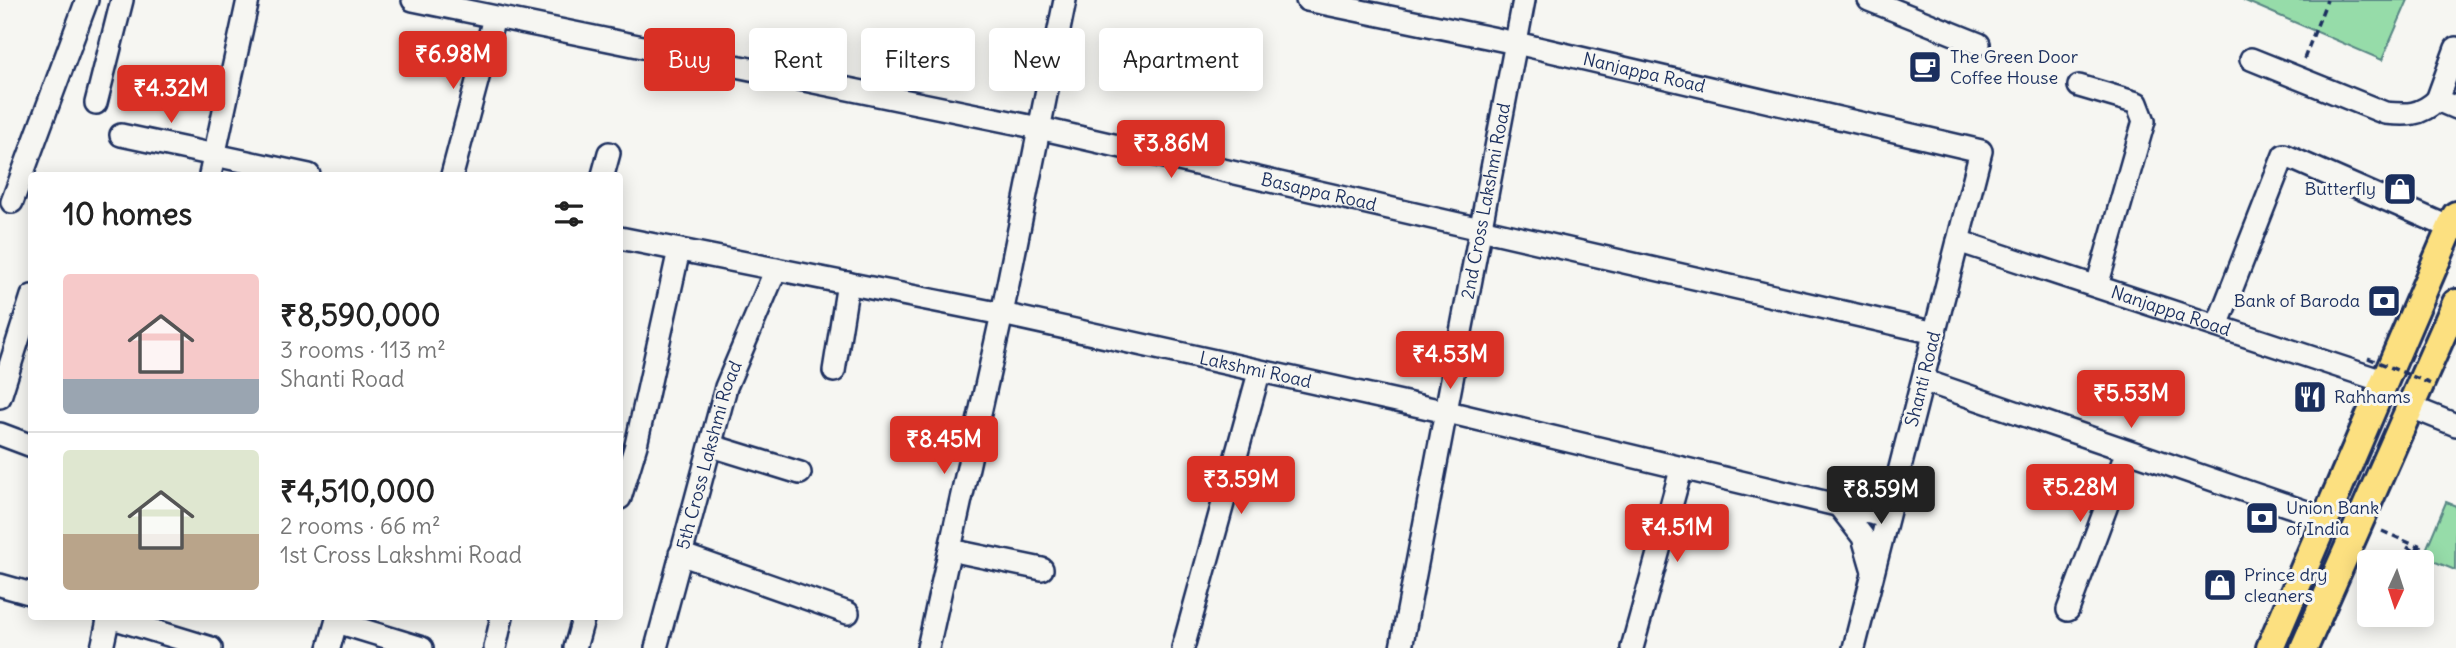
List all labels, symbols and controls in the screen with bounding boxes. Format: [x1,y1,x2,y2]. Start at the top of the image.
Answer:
chip: Buy [644,28,735,91]
chip: Rent [749,28,847,91]
chip: Filters [861,28,975,91]
chip: New [989,28,1085,91]
chip: Apartment [1099,28,1263,91]
pin: ₹6.98M [396,32,510,91]
text: ₹6.98M [415,39,491,68]
place label: The Green Door Coffee House [1950,45,2079,89]
street label: Nanjappa Road [1581,47,1708,98]
cafe icon: The Green Door Coffee House [1906,48,1944,86]
pin: ₹4.32M [114,66,228,125]
text: ₹4.32M [133,73,209,102]
street label: 2nd Cross Lakshmi Road [1455,101,1515,301]
pin: ₹3.86M [1114,120,1228,180]
text: ₹3.86M [1133,128,1209,157]
street label: Basappa Road [1259,167,1379,216]
shop icon: Butterfly [2381,170,2419,208]
place label: Butterfly [2305,177,2376,200]
text: 10 homes [63,195,192,233]
icon: filters [550,195,588,233]
street label: Nanjappa Road [2108,280,2234,341]
bank icon: Bank of Baroda [2365,282,2403,320]
place label: Bank of Baroda [2234,289,2360,312]
text: ₹8,590,000 [280,296,441,334]
icon: home [119,302,203,386]
street label: Shanti Road [1900,328,1946,429]
pin: ₹4.53M [1393,332,1507,391]
text: 3 rooms · 113 m² [280,335,446,364]
text: ₹4.53M [1412,339,1488,368]
street label: Lakshmi Road [1197,346,1314,393]
street label: 5th Cross Lakshmi Road [671,357,747,552]
text: Shanti Road [280,364,405,393]
pin: ₹5.53M [2074,370,2188,430]
text: ₹5.53M [2093,378,2169,407]
restaurant icon: Rahhams [2291,378,2329,416]
place label: Rahhams [2334,385,2411,408]
pin: ₹8.45M [887,416,1001,476]
text: ₹8.45M [906,424,982,453]
pin: ₹3.59M [1184,456,1298,516]
text: ₹3.59M [1203,464,1279,493]
pin: ₹5.28M [2023,464,2137,524]
pin: ₹8.59M [1824,466,1938,526]
text: ₹4,510,000 [280,472,435,510]
text: ₹5.28M [2042,472,2118,501]
text: ₹8.59M [1843,474,1919,503]
icon: home [119,478,203,562]
place label: Union Bank of India [2286,496,2379,540]
bank icon: Union Bank of India [2243,499,2281,537]
pin: ₹4.51M [1620,504,1734,564]
text: 2 rooms · 66 m² [280,511,441,540]
text: ₹4.51M [1641,512,1713,541]
text: 1st Cross Lakshmi Road [280,540,522,569]
north arrow [2357,550,2434,626]
map controls [2357,550,2434,627]
place label: Prince dry cleaners [2244,563,2328,607]
shop icon: Prince dry cleaners [2201,566,2239,604]

